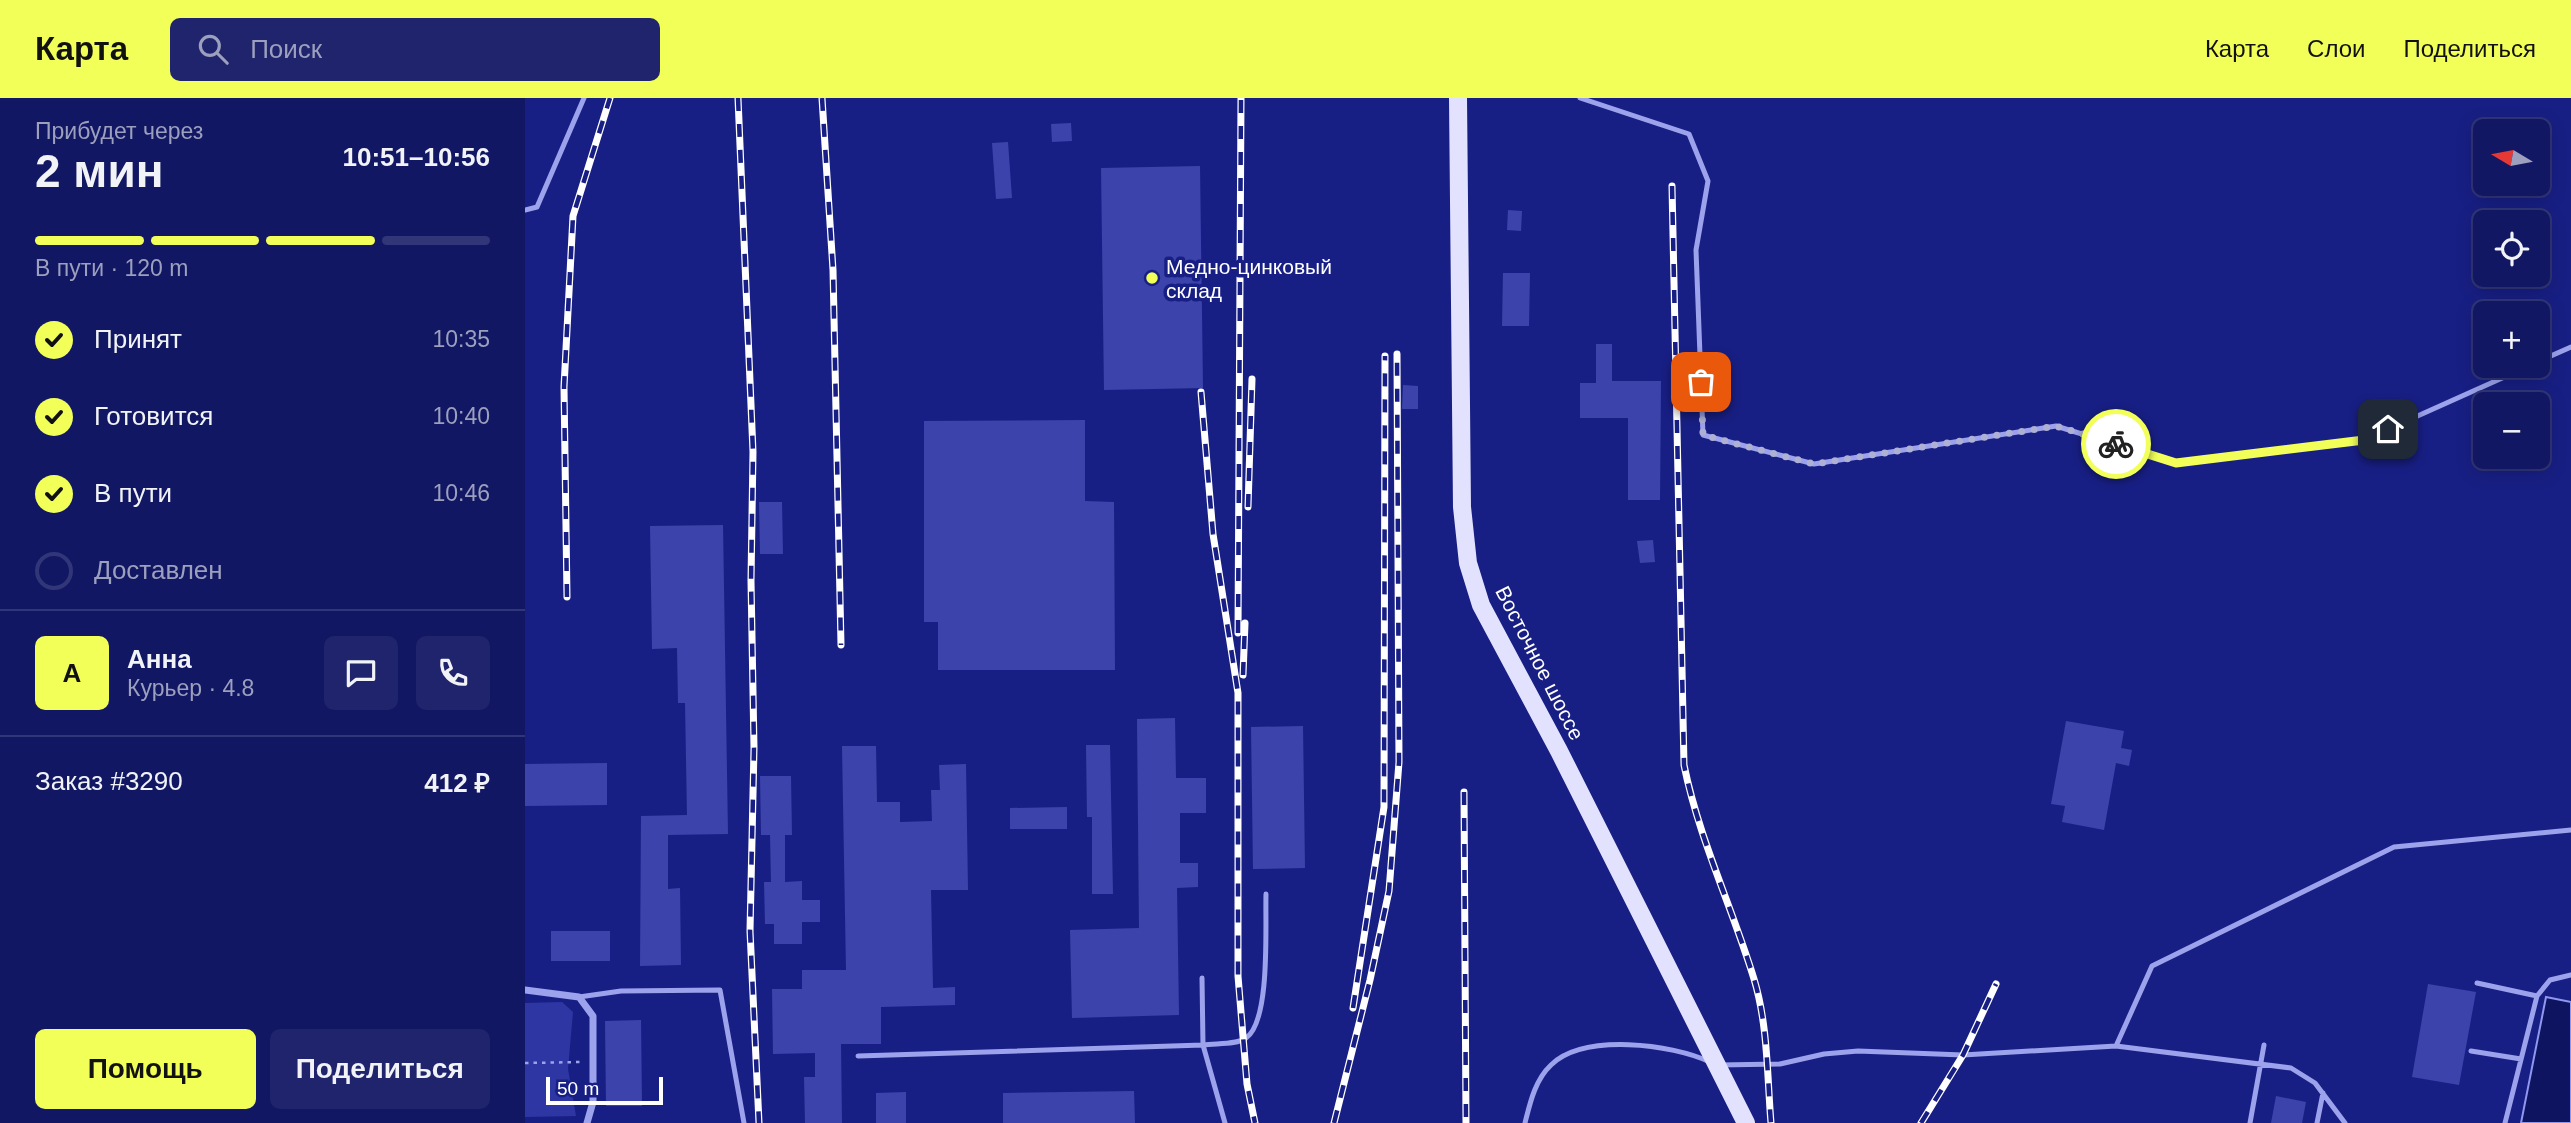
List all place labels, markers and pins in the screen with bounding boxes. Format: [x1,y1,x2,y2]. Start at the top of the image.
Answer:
place label: Медно-цинковый склад [1166,255,1332,302]
marker: Медно-цинковый склад [1144,270,1160,286]
pin [1671,352,1731,412]
pin [2358,399,2418,459]

